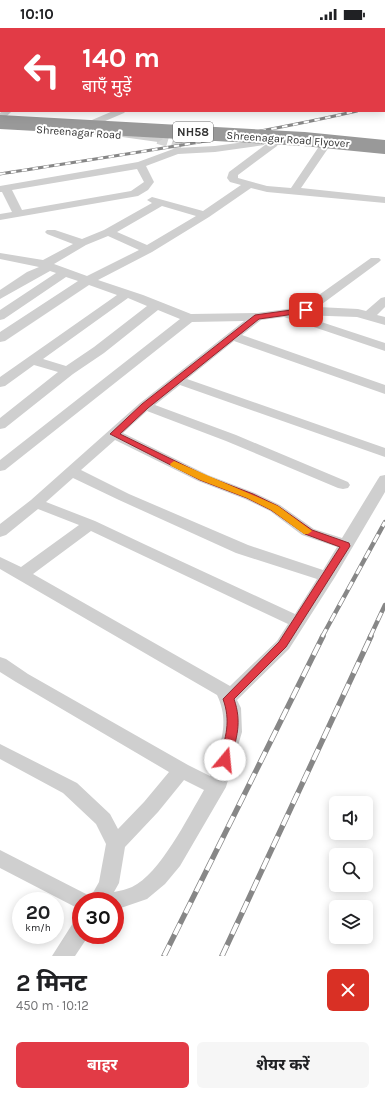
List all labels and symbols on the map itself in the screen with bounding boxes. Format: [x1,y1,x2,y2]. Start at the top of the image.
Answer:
road number: NH58 [173,122,213,142]
street label: Shreenagar Road [36,123,122,142]
street label: Shreenagar Road Flyover [226,129,350,150]
pin [289,293,323,327]
position arrow [204,739,246,781]
speed limit sign: 30 [72,892,124,944]

